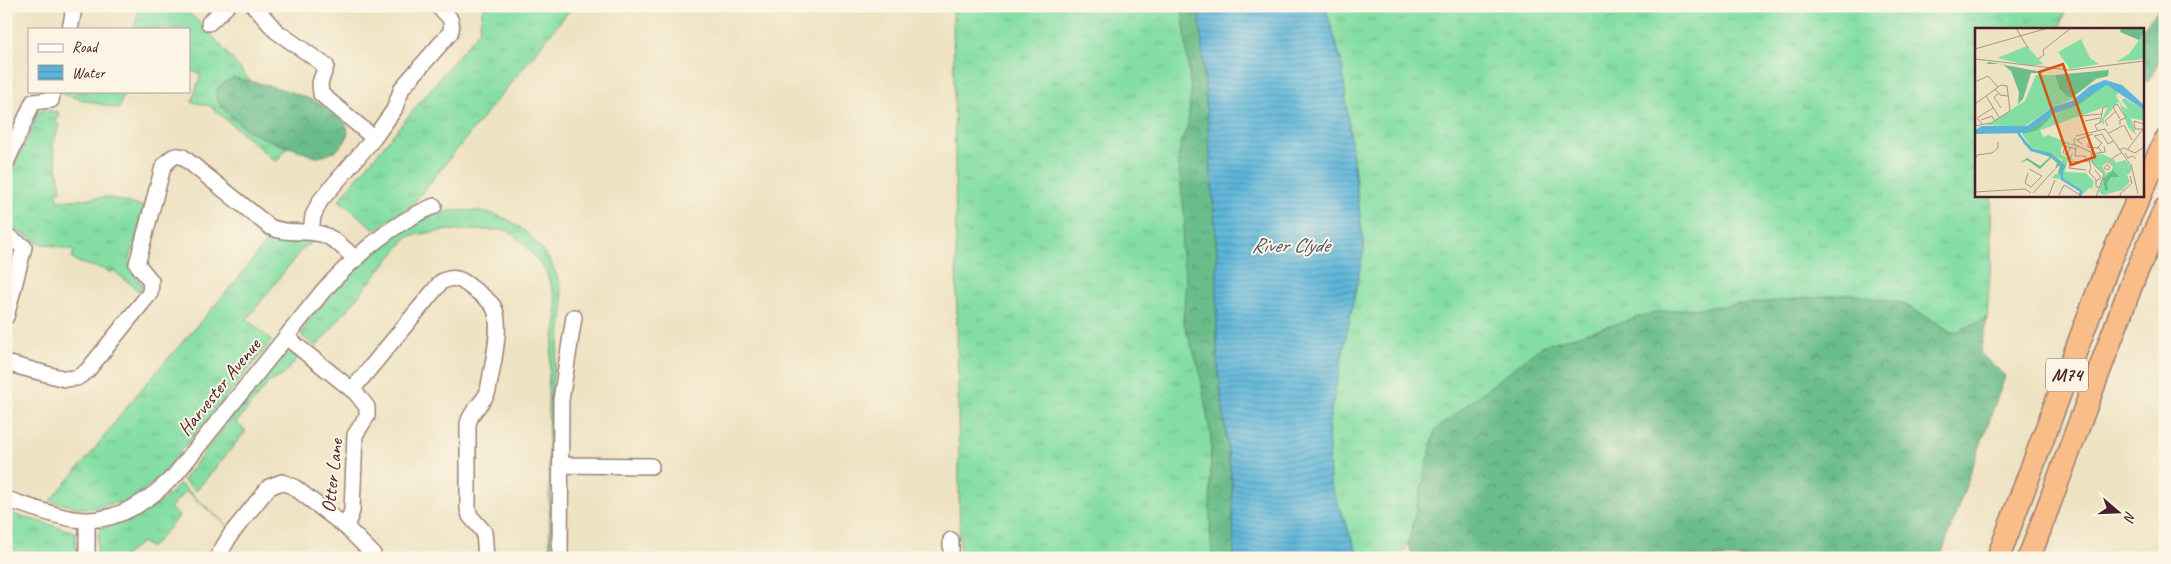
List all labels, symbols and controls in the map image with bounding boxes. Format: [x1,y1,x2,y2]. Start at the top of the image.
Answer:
legend [28,28,190,92]
inset map [1975,28,2144,196]
text: Road [72,38,99,57]
text: Water [72,64,106,83]
water label: River Clyde [1251,232,1332,258]
street label: Harvester Avenue [172,332,267,441]
road number: M74 [2046,358,2088,392]
street label: Otter Lane [316,436,348,514]
north arrow [2094,486,2144,536]
text: N [2120,509,2139,525]

